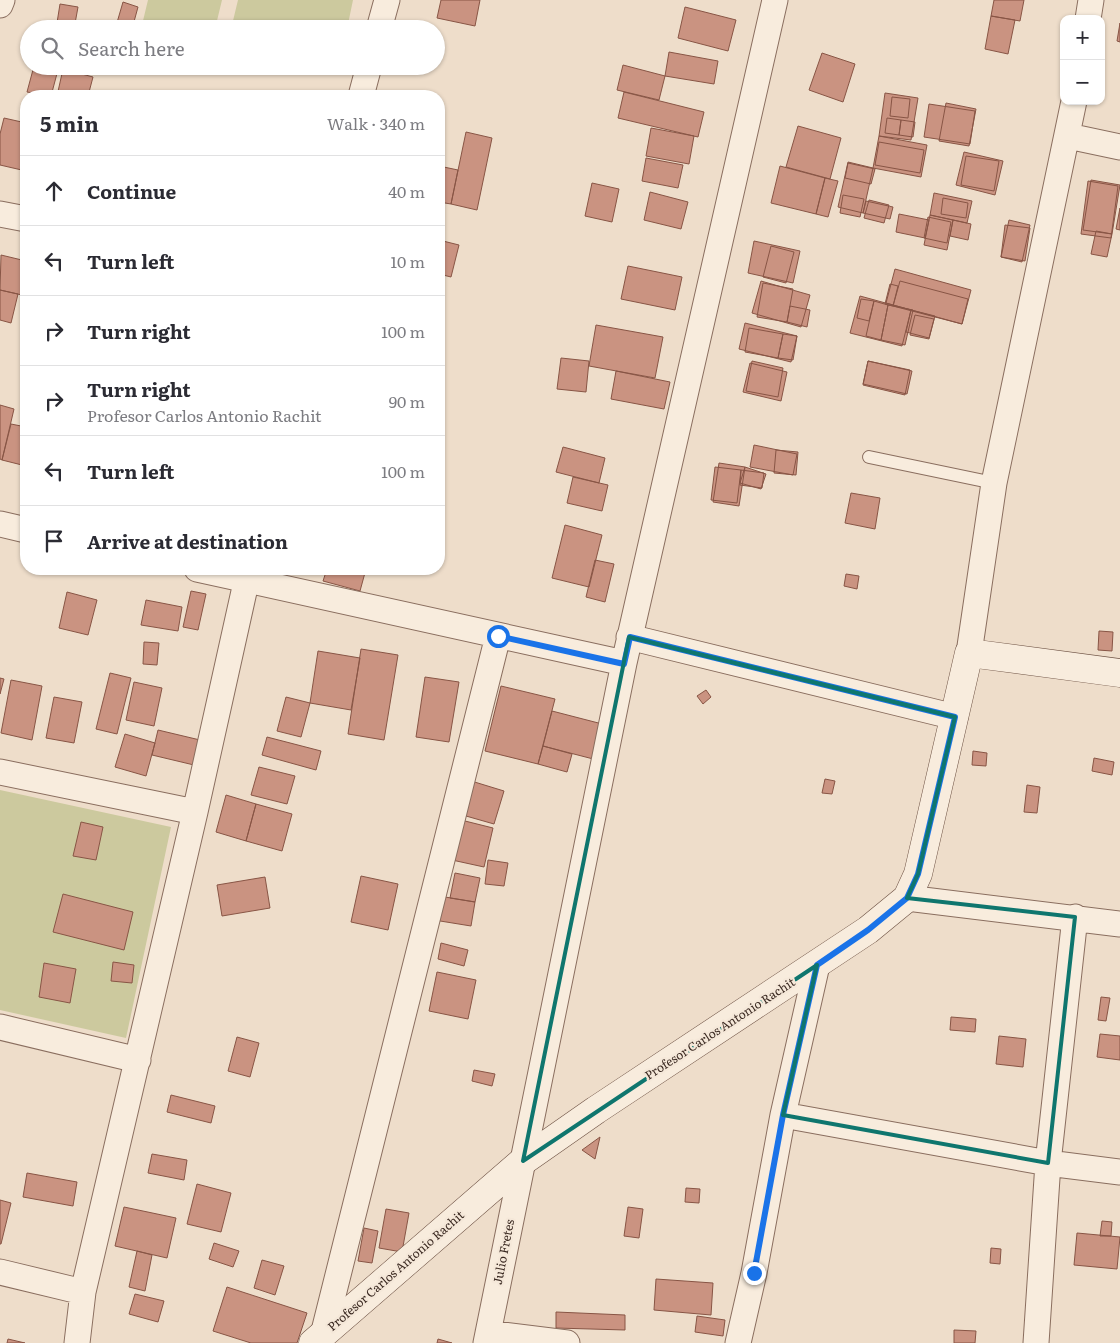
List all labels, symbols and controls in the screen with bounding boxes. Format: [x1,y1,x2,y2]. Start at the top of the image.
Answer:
map controls [1060,15,1105,105]
button: + [1060,15,1105,60]
search box [20,20,445,75]
icon: search [38,34,66,62]
text: Search here [78,34,185,62]
button: − [1060,60,1105,105]
text: 5 min [40,107,99,138]
text: Walk · 340 m [327,111,425,135]
icon: ahead [40,177,68,205]
text: Continue [87,177,176,205]
text: 40 m [388,179,425,203]
icon: left [40,247,68,275]
text: Turn left [87,247,174,275]
text: 10 m [391,249,425,273]
icon: right [40,317,68,345]
text: Turn right [87,317,191,345]
text: 100 m [381,319,425,343]
text: Turn right [87,375,191,403]
icon: right [40,387,68,415]
text: 90 m [389,389,425,413]
text: Profesor Carlos Antonio Rachit [87,403,322,427]
icon: left [40,457,68,485]
text: Turn left [87,457,174,485]
text: 100 m [381,459,425,483]
icon: arrive [40,527,68,555]
text: Arrive at destination [87,527,288,555]
route start [487,625,510,648]
street label: Profesor Carlos Antonio Rachit [641,973,798,1084]
street label: Profesor Carlos Antonio Rachit [323,1206,468,1335]
street label: Julio Fretes [488,1217,518,1286]
route end [743,1262,766,1285]

